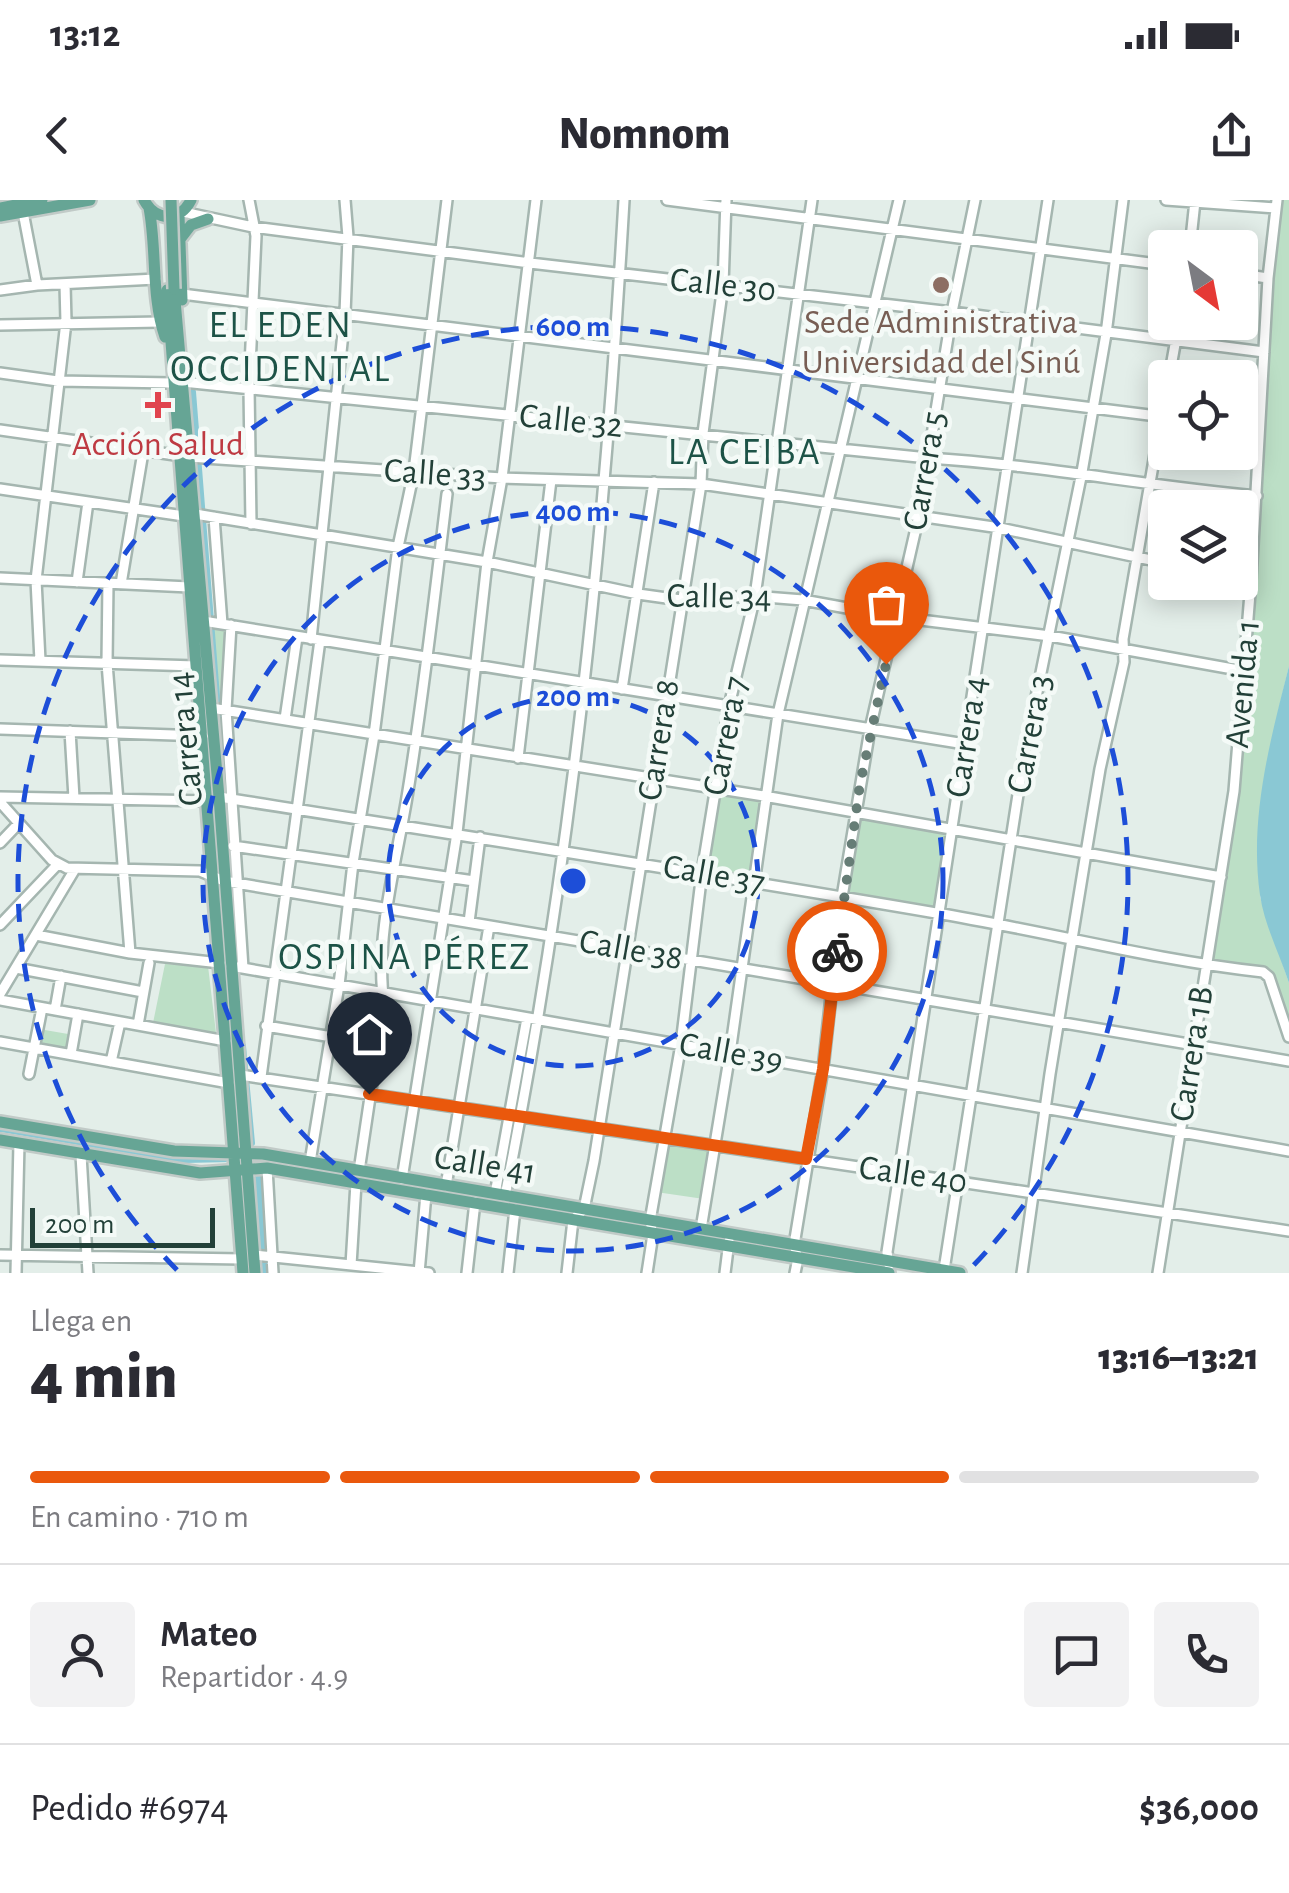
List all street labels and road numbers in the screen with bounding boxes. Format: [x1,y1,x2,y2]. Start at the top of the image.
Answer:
street label: Calle 30 [668,262,778,308]
street label: Calle 32 [517,398,625,444]
street label: Carrera 5 [897,409,953,533]
street label: Calle 33 [383,453,487,495]
street label: Calle 34 [666,579,772,615]
street label: Avenida 1 [1220,618,1266,750]
street label: Carrera 14 [163,670,209,808]
street label: Carrera 3 [1001,672,1059,796]
street label: Carrera 7 [697,674,755,798]
street label: Carrera 4 [940,674,994,800]
street label: Carrera 8 [632,677,686,803]
street label: Calle 37 [660,849,768,901]
street label: Calle 38 [576,924,686,976]
street label: Carrera 1B [1164,984,1220,1124]
street label: Calle 39 [677,1027,785,1079]
street label: Calle 41 [432,1140,538,1190]
street label: Calle 40 [857,1150,969,1200]

